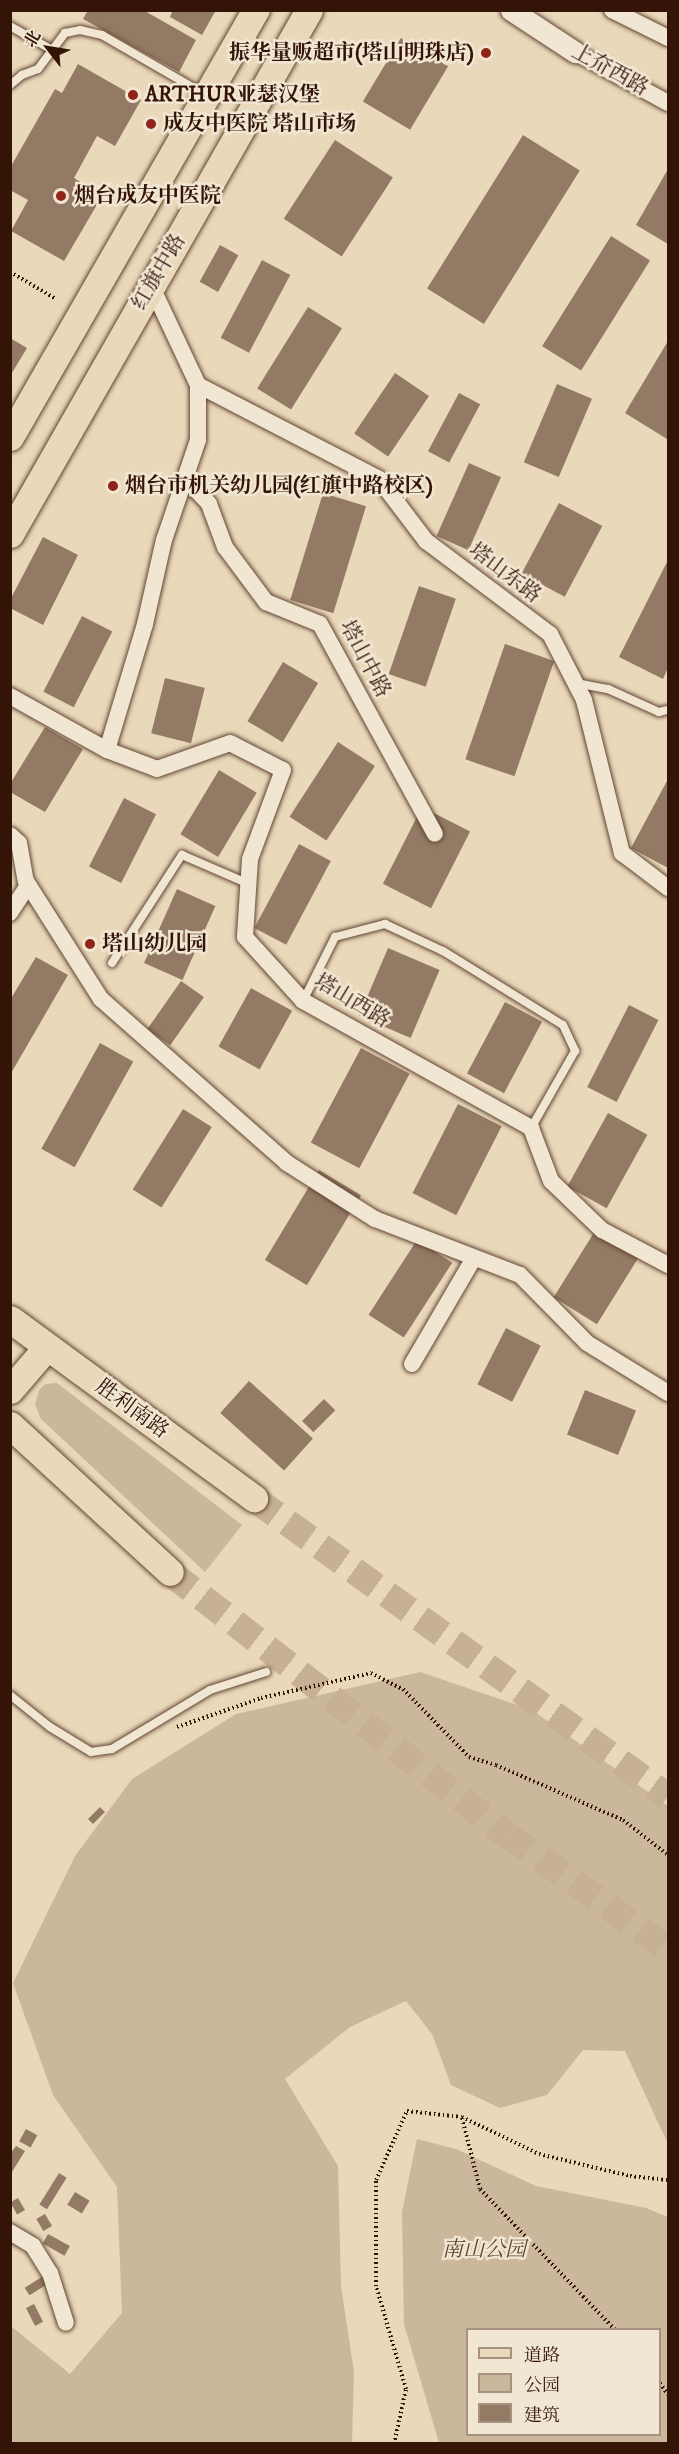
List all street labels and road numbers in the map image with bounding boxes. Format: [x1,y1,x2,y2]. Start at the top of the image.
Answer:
street label: 上夼西路 [567,39,653,101]
street label: 红旗中路 [127,229,191,315]
street label: 塔山东路 [464,538,546,608]
street label: 塔山中路 [334,616,396,702]
street label: 塔山西路 [310,969,394,1033]
street label: 胜利南路 [91,1374,173,1444]

